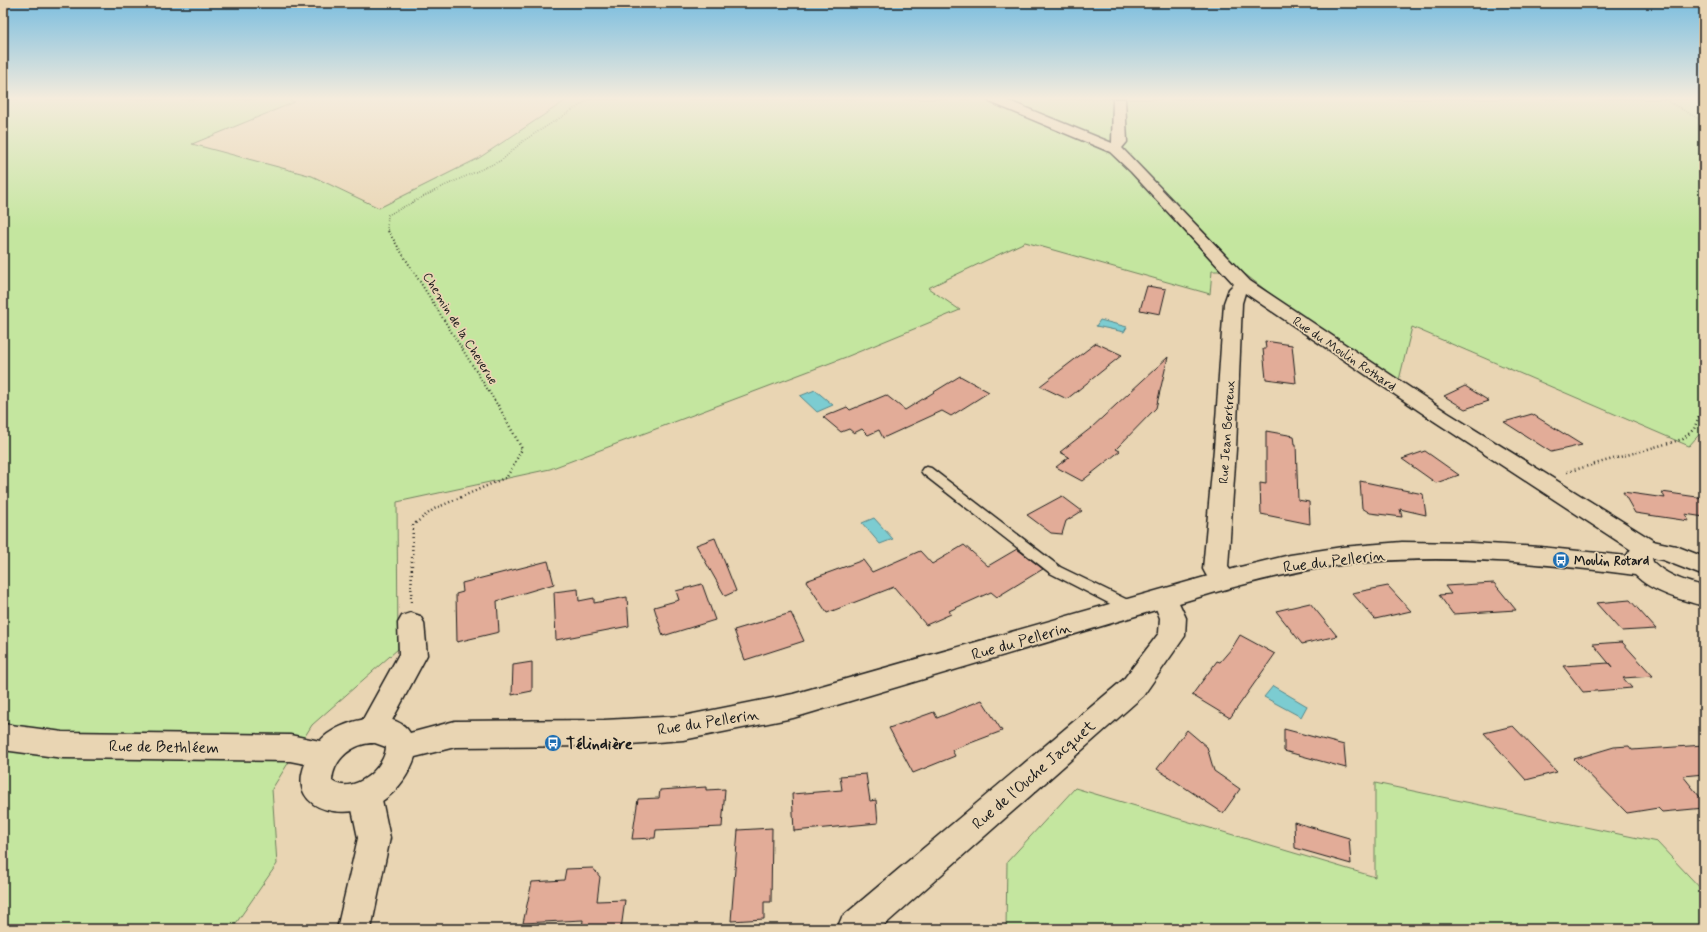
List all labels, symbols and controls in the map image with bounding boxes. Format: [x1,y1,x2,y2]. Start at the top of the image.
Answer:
street label: Chemin de la Cheverue [418,269,501,388]
street label: Rue du Moulin Rothard [1289,313,1399,395]
street label: Rue Jean Bertreux [1215,379,1240,484]
street label: Rue du Pellerin [1282,545,1387,578]
bus stop icon: Moulin Rotard [1551,550,1571,570]
place label: Moulin Rotard [1574,553,1650,570]
street label: Rue du Pellerin [969,617,1074,666]
street label: Rue du Pellerin [656,704,761,741]
street label: Rue de l'Ouche Jacquet [968,715,1100,834]
bus stop icon: Télindière [543,733,563,753]
place label: Télindière [566,734,633,755]
street label: Rue de Bethléem [109,736,219,759]

